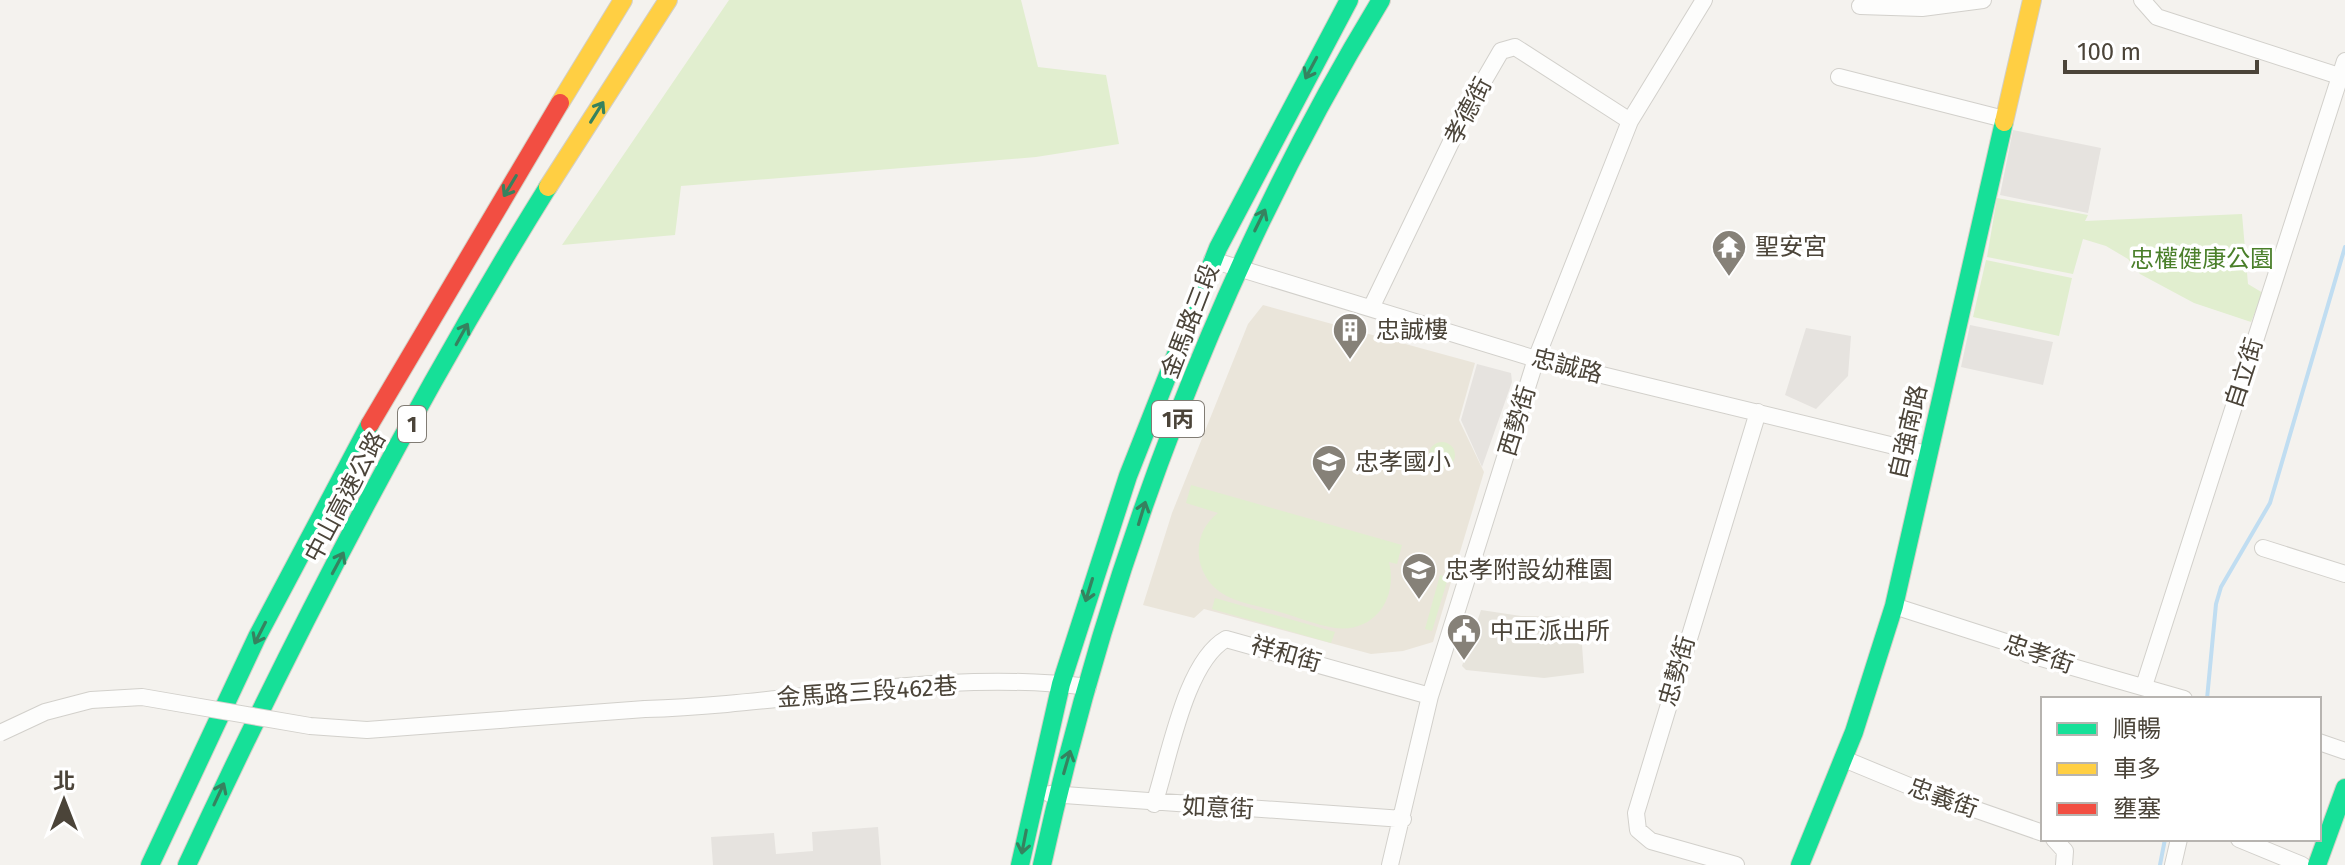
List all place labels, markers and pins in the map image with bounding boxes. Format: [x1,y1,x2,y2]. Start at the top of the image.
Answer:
temple icon: 聖安宮 [1710,228,1748,278]
place label: 聖安宮 [1755,233,1827,261]
building icon: 忠誠樓 [1331,311,1369,361]
place label: 忠誠樓 [1376,316,1448,344]
school or university icon: 忠孝國小 [1310,443,1348,493]
place label: 忠孝國小 [1355,448,1451,476]
school or university icon: 忠孝附設幼稚園 [1400,551,1438,601]
place label: 忠孝附設幼稚園 [1445,556,1613,584]
public building icon: 中正派出所 [1445,612,1483,662]
place label: 中正派出所 [1490,617,1610,645]

